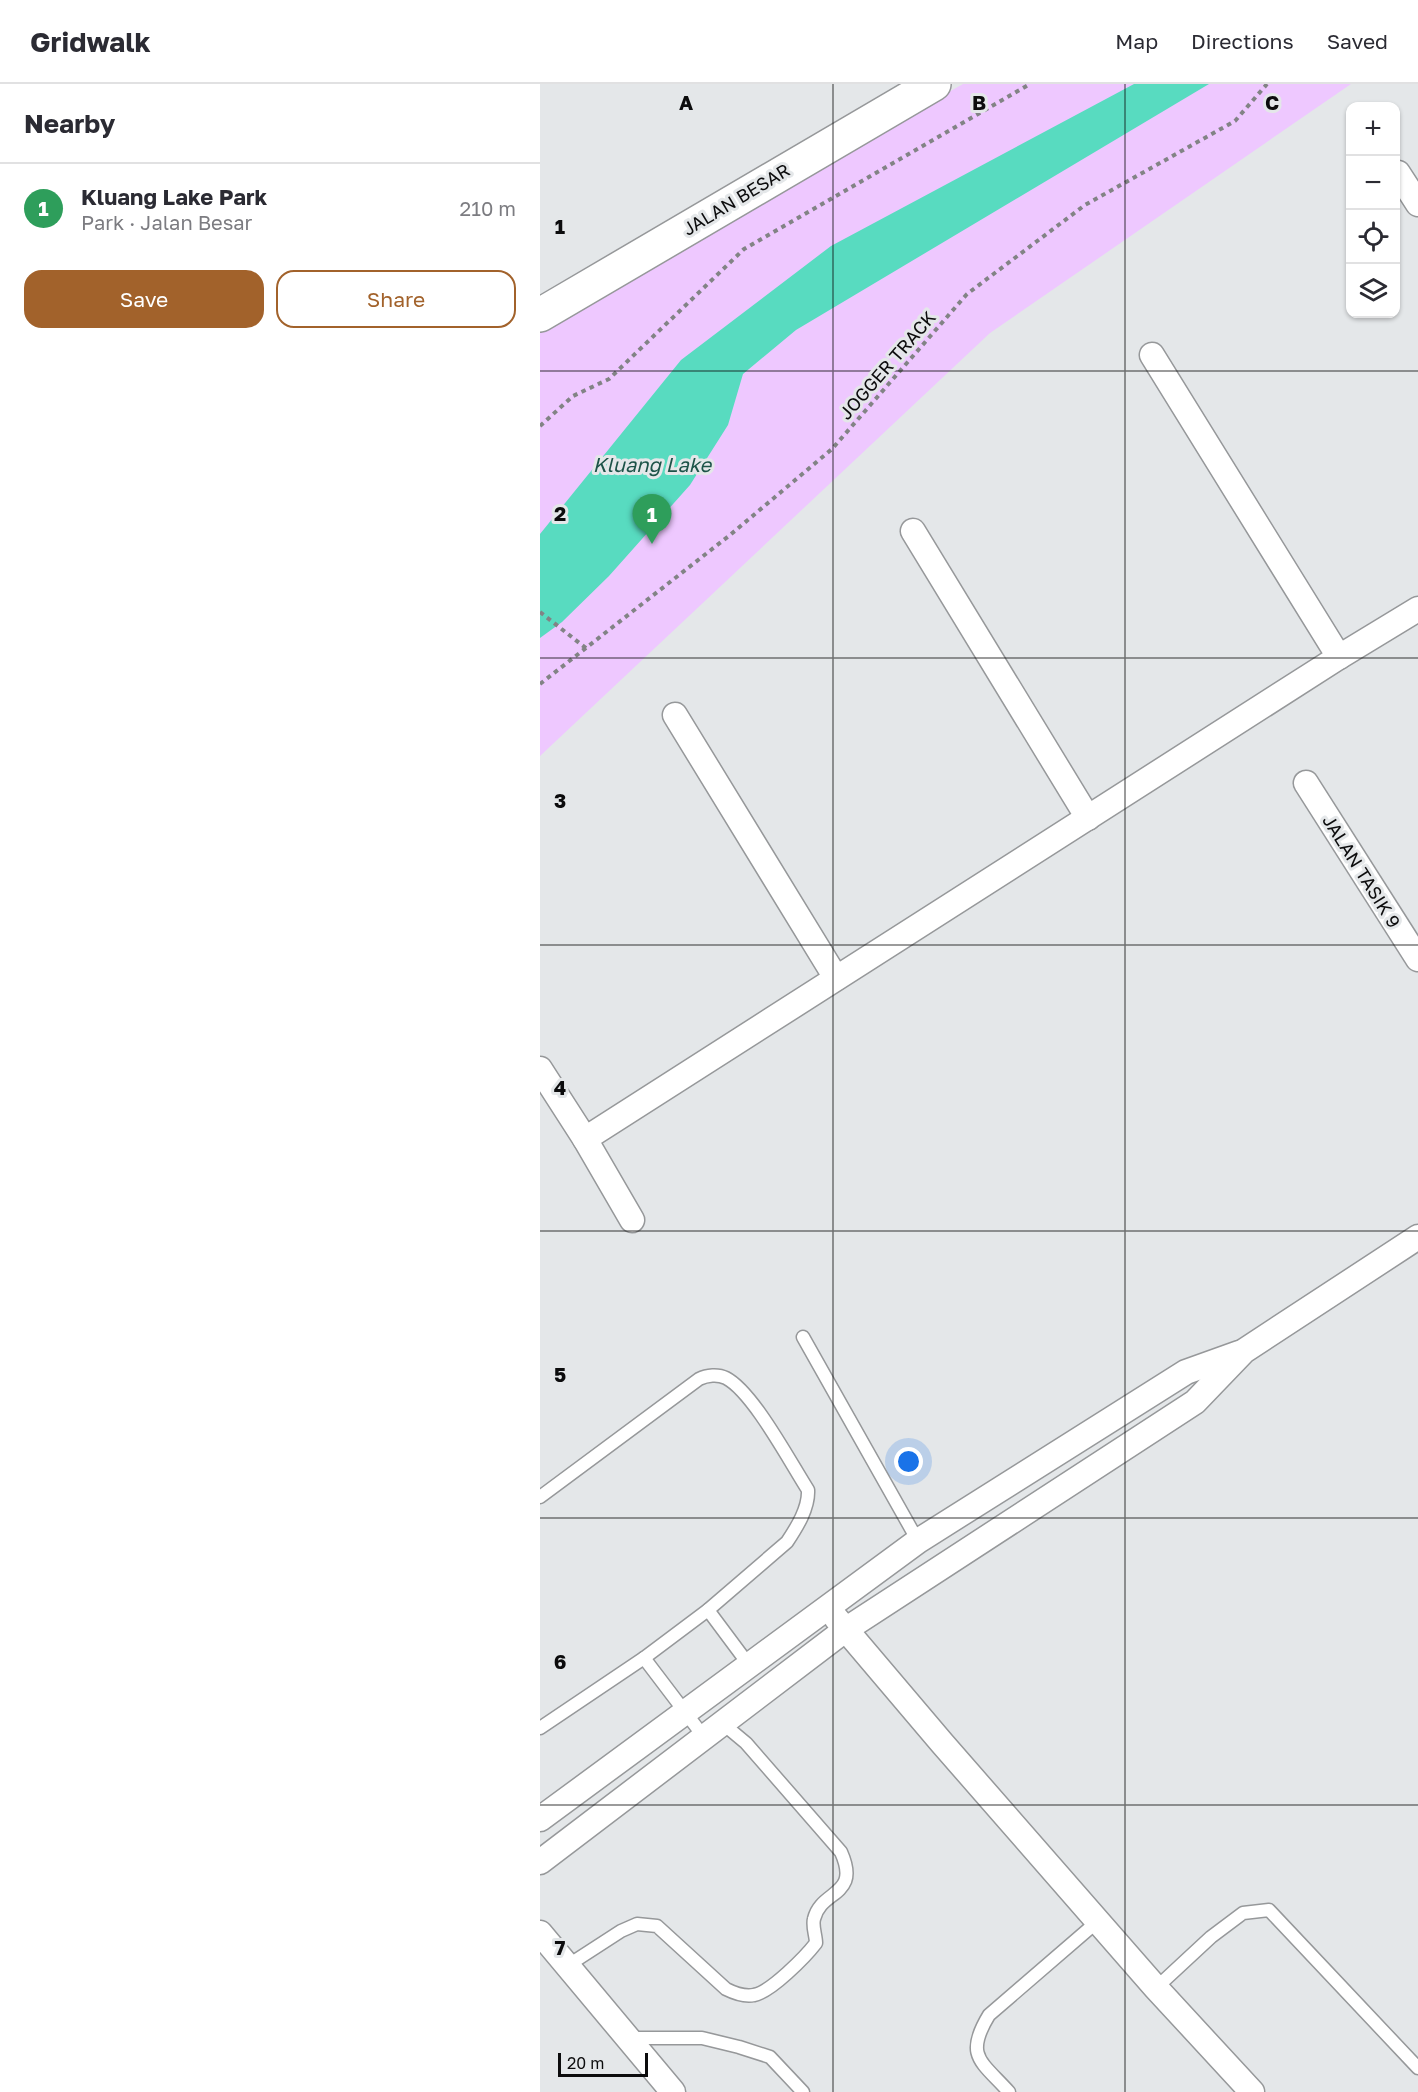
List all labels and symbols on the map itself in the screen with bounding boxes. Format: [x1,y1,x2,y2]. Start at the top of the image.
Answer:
text: A [679,90,693,114]
text: B [972,90,986,114]
text: C [1265,90,1279,114]
street label: JALAN BESAR [678,158,794,240]
text: 1 [555,214,565,238]
street label: JOGGER TRACK [834,306,940,424]
water label: Kluang Lake [593,452,713,477]
pin: 1 [632,494,672,544]
text: 2 [554,501,566,525]
text: 3 [554,788,566,812]
street label: JALAN TASIK 9 [1318,810,1406,932]
text: 4 [554,1075,566,1099]
text: 5 [554,1362,566,1386]
your location [894,1447,923,1476]
text: 6 [554,1649,566,1673]
text: 7 [555,1935,566,1959]
scale bar [558,2050,648,2078]

